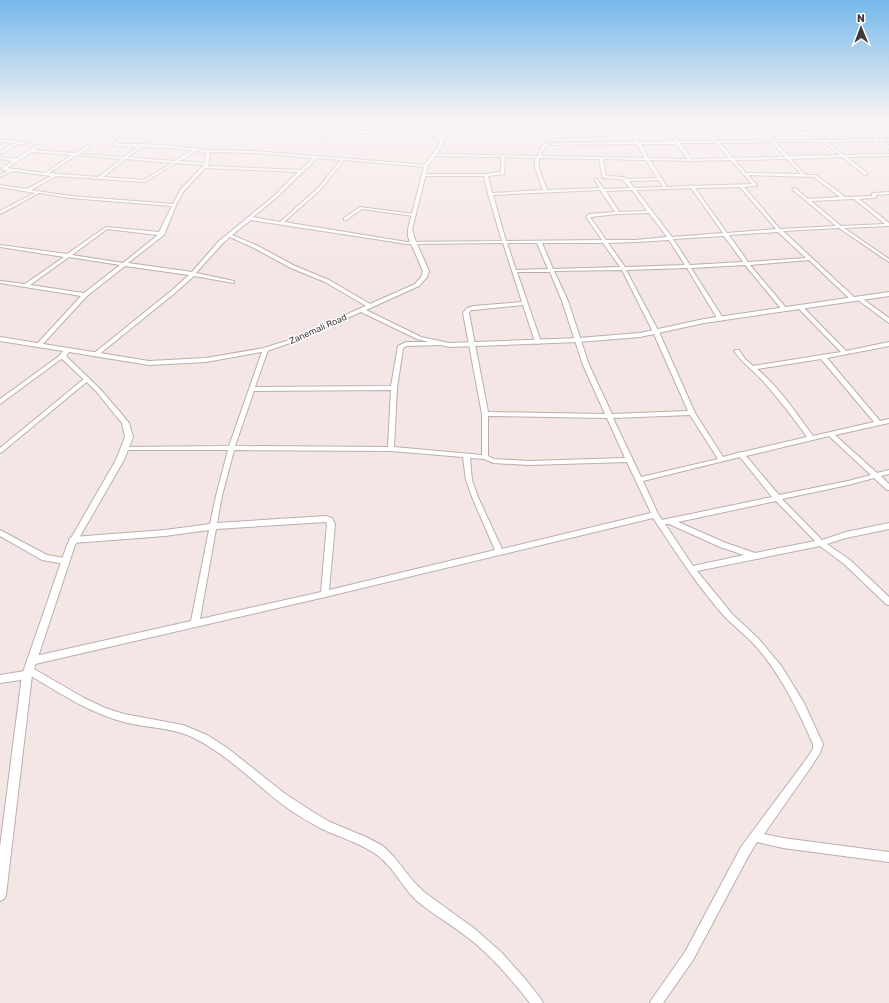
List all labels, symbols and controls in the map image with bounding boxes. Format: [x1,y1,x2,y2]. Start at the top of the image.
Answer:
north arrow [841,8,881,48]
text: N [857,12,865,25]
street label: Zanemali Road [288,312,348,346]

